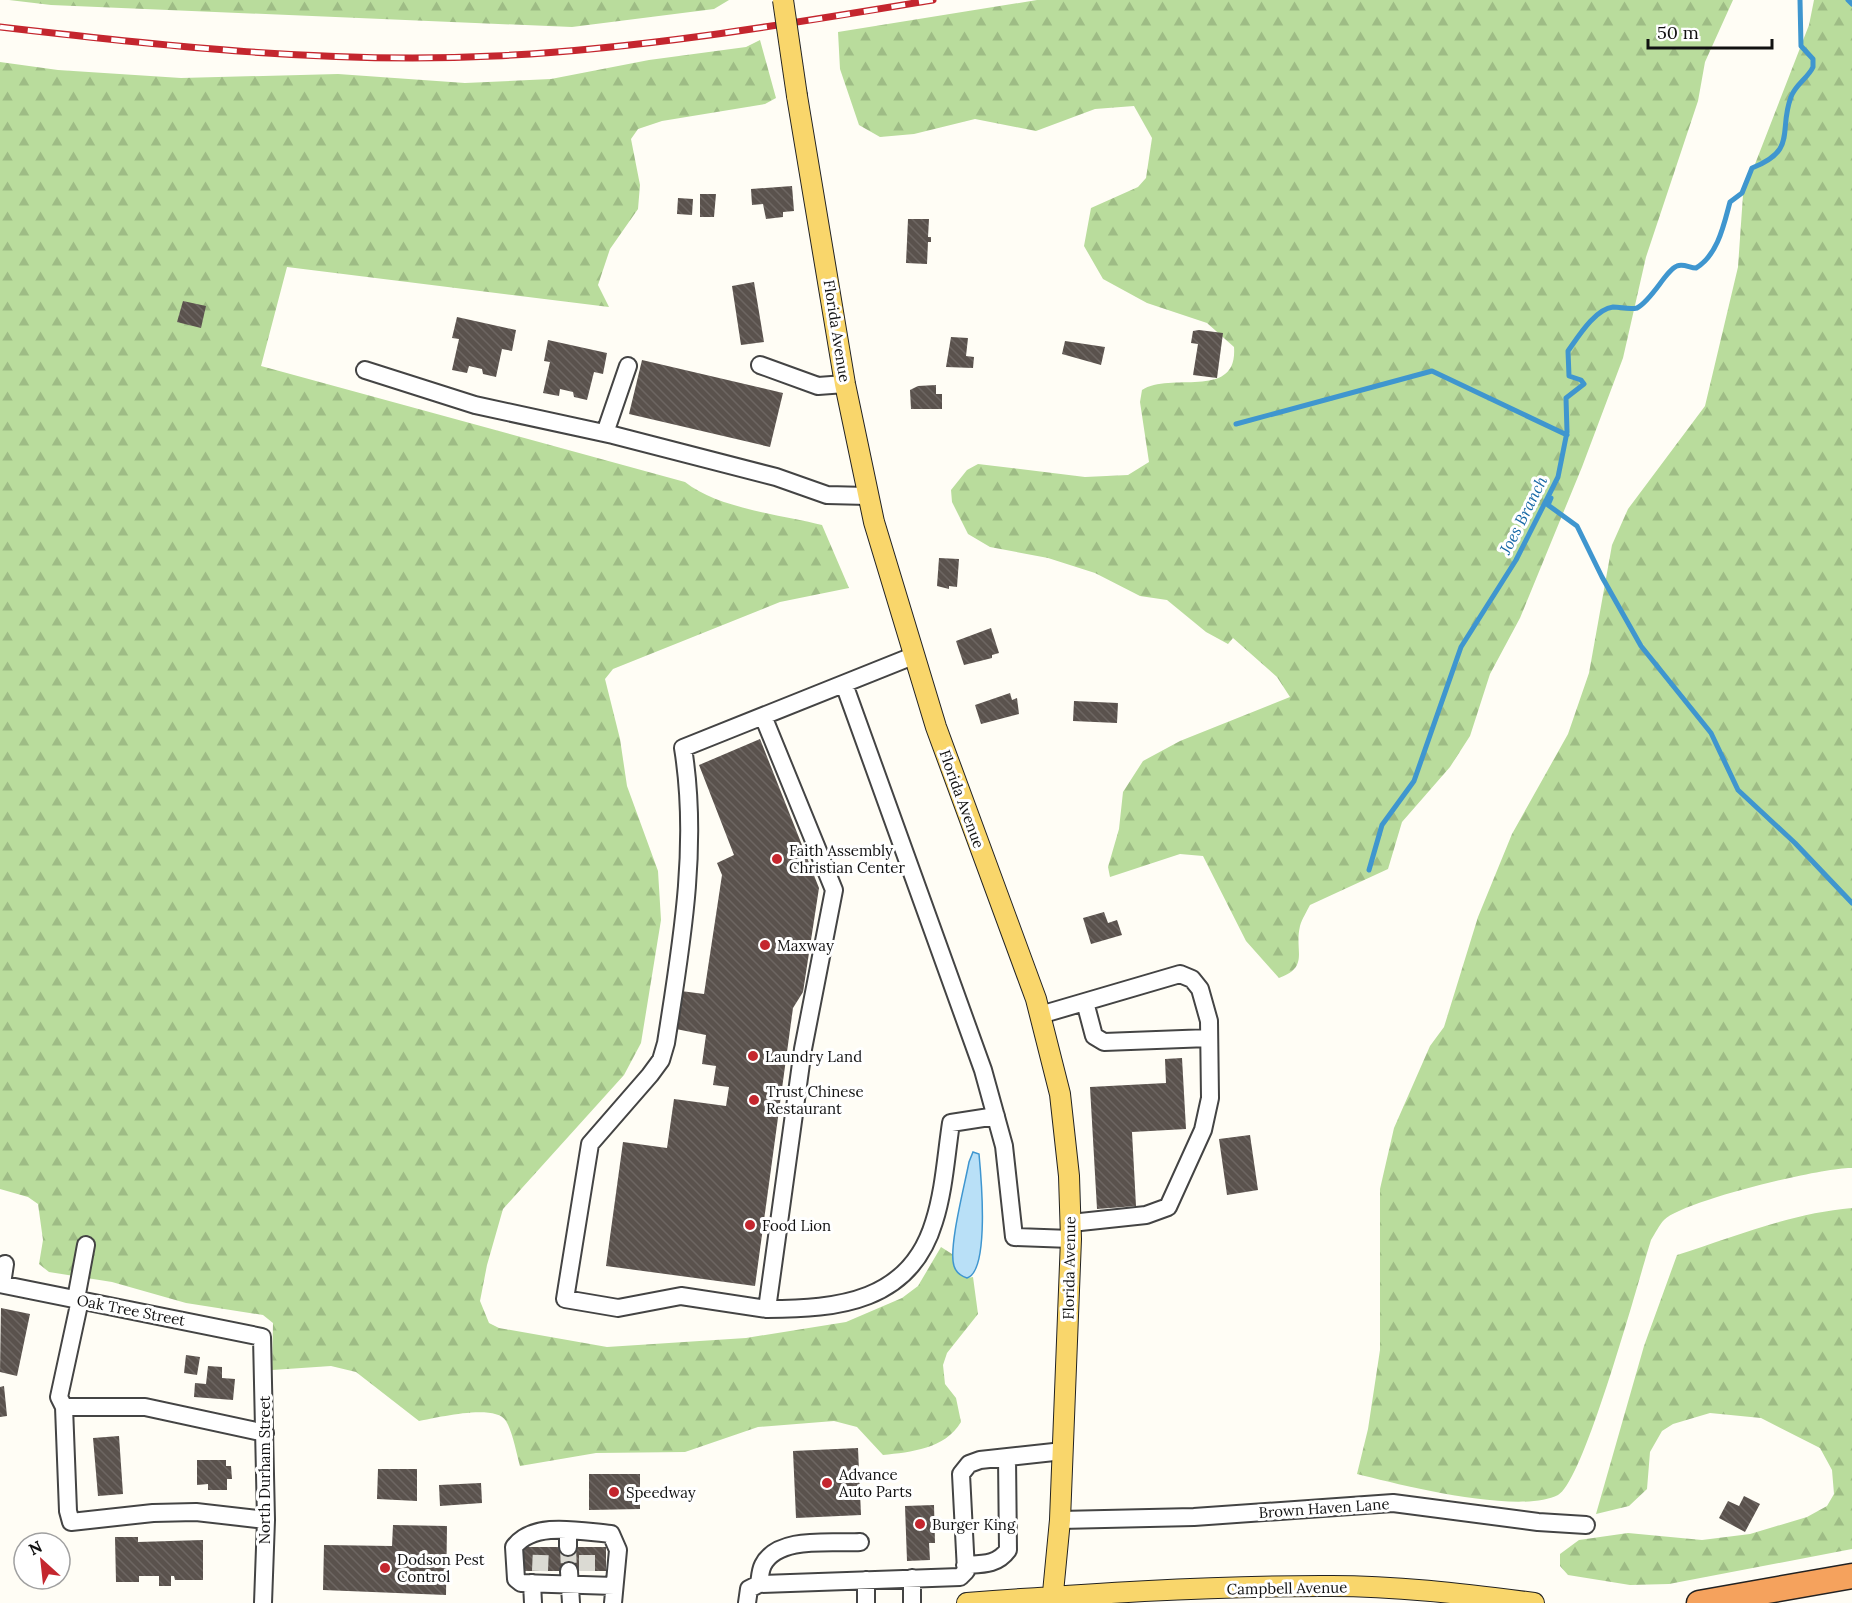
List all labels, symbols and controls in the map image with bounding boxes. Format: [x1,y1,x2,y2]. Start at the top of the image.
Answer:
scale bar [1648,12,1772,50]
text: 50 m [1657,21,1699,44]
street label: Florida Avenue [820,278,854,384]
water label: Joes Branch [1494,473,1551,558]
street label: Florida Avenue [935,747,989,851]
place label: Faith Assembly Christian Center [789,841,905,877]
marker: Faith Assembly Christian Center [770,852,784,866]
place label: Maxway [777,936,834,955]
marker: Maxway [758,938,772,952]
place label: Laundry Land [765,1047,862,1066]
marker: Laundry Land [746,1049,760,1063]
place label: Trust Chinese Restaurant [766,1082,864,1118]
marker: Trust Chinese Restaurant [747,1093,761,1107]
place label: Food Lion [762,1216,831,1235]
street label: Florida Avenue [1059,1216,1079,1320]
marker: Food Lion [743,1218,757,1232]
street label: Oak Tree Street [75,1290,187,1330]
street label: North Durham Street [255,1396,274,1544]
place label: Advance Auto Parts [838,1465,912,1501]
marker: Advance Auto Parts [820,1476,834,1490]
place label: Speedway [626,1483,696,1502]
marker: Speedway [607,1485,621,1499]
street label: Brown Haven Lane [1258,1494,1390,1522]
place label: Burger King [932,1515,1016,1534]
marker: Burger King [913,1517,927,1531]
north arrow [12,1531,72,1591]
text: N [25,1536,45,1559]
place label: Dodson Pest Control [397,1550,485,1586]
marker: Dodson Pest Control [378,1561,392,1575]
street label: Campbell Avenue [1227,1577,1347,1599]

